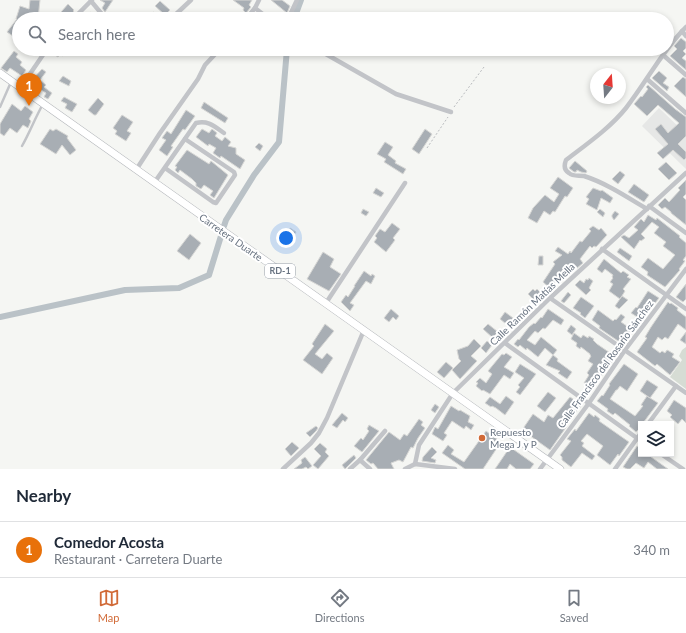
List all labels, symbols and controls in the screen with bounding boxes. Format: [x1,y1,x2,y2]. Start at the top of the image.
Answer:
search box [12,12,674,56]
icon: search [26,23,48,45]
text: Search here [58,25,135,43]
north arrow [590,68,626,104]
pin: 1 [16,73,42,106]
street label: Carretera Duarte [197,211,265,263]
your location [276,228,296,248]
street label: Calle Ramón Matías Mella [487,260,577,348]
road number: RD-1 [265,264,295,278]
street label: Calle Francisco del Rosario Sánchez [555,297,656,430]
map controls [638,421,674,457]
button: layers [638,421,674,457]
place label: Repuesto Mega J y P [490,426,537,450]
marker: Repuesto Mega J y P [477,433,487,443]
text: Nearby [16,485,71,506]
text: Comedor Acosta [54,533,164,551]
text: 1 [25,542,33,558]
text: 340 m [633,542,670,558]
text: Restaurant · Carretera Duarte [54,551,222,567]
tab: Map [98,587,120,624]
tab: Directions [315,587,364,624]
tab: Saved [560,587,588,624]

